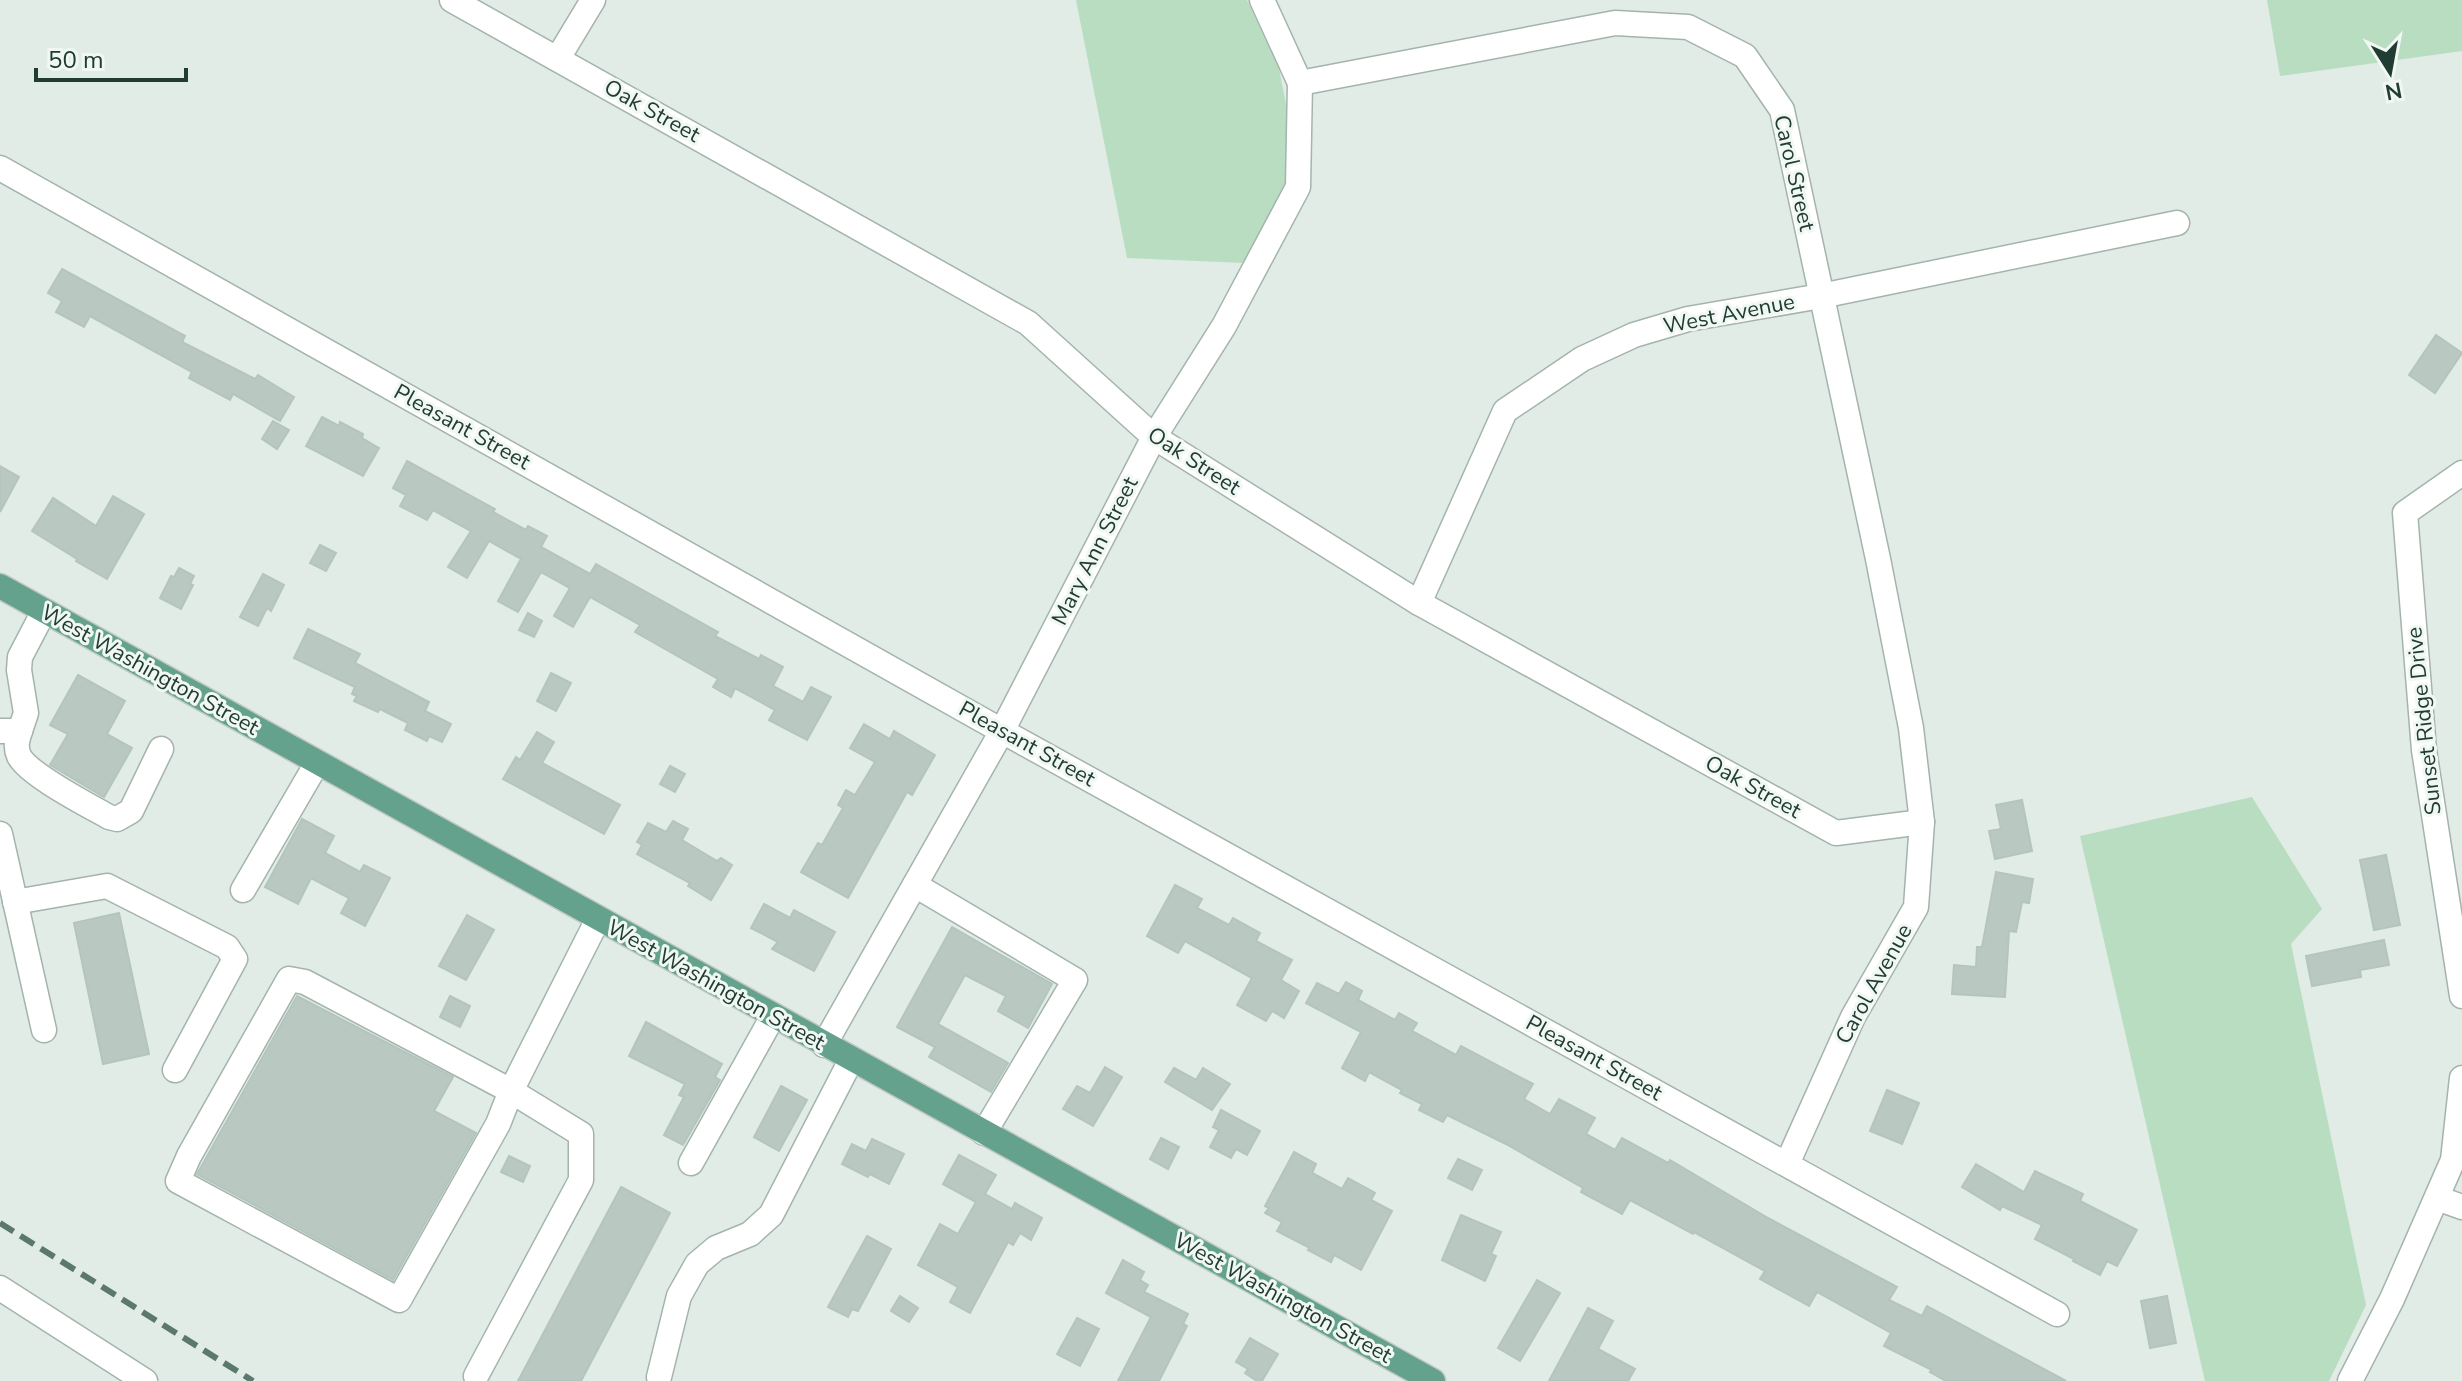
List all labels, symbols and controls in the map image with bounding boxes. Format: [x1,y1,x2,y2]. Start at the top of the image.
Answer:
scale bar [36,32,186,82]
north arrow [2350,32,2430,112]
text: 50 m [48,44,104,76]
street label: Oak Street [599,72,706,150]
text: N [2383,74,2405,107]
street label: Carol Street [1766,112,1822,234]
street label: West Avenue [1661,287,1797,341]
street label: Pleasant Street [388,377,536,477]
street label: Oak Street [1142,420,1247,502]
street label: Mary Ann Street [1045,471,1145,630]
street label: West Washington Street [36,598,265,743]
street label: Sunset Ridge Drive [2399,625,2449,817]
street label: Pleasant Street [953,694,1101,794]
street label: Oak Street [1700,748,1807,826]
street label: West Washington Street [602,913,831,1058]
street label: Carol Avenue [1829,919,1919,1049]
street label: Pleasant Street [1520,1008,1668,1108]
street label: West Washington Street [1169,1226,1398,1371]

